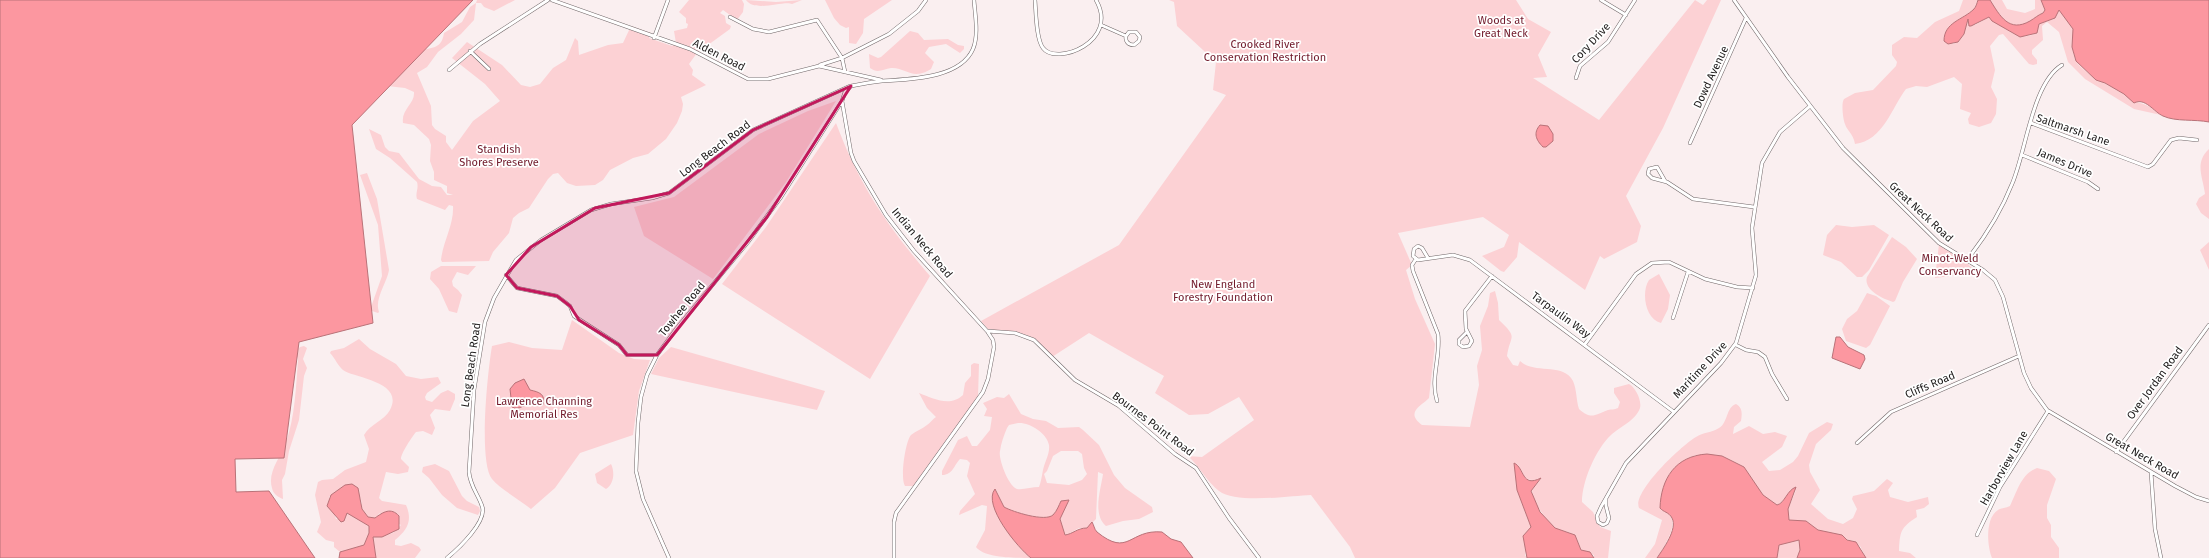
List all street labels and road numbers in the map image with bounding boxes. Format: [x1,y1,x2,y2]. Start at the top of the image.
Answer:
street label: Cory Drive [1569,20,1613,66]
street label: Alden Road [691,36,747,74]
street label: Dowd Avenue [1691,44,1731,110]
street label: Saltmarsh Lane [2035,111,2111,149]
street label: Long Beach Road [677,118,753,180]
street label: James Drive [2035,146,2095,180]
street label: Great Neck Road [1886,179,1956,245]
street label: Indian Neck Road [889,205,955,281]
street label: Towhee Road [656,279,708,339]
street label: Tarpaulin Way [1529,289,1594,341]
street label: Long Beach Road [459,322,483,408]
street label: Maritime Drive [1670,339,1730,401]
street label: Over Jordan Road [2124,344,2186,422]
street label: Cliffs Road [1903,369,1957,401]
street label: Bournes Point Road [1110,389,1196,459]
street label: Harborview Lane [1977,428,2031,508]
street label: Great Neck Road [2103,430,2181,482]

